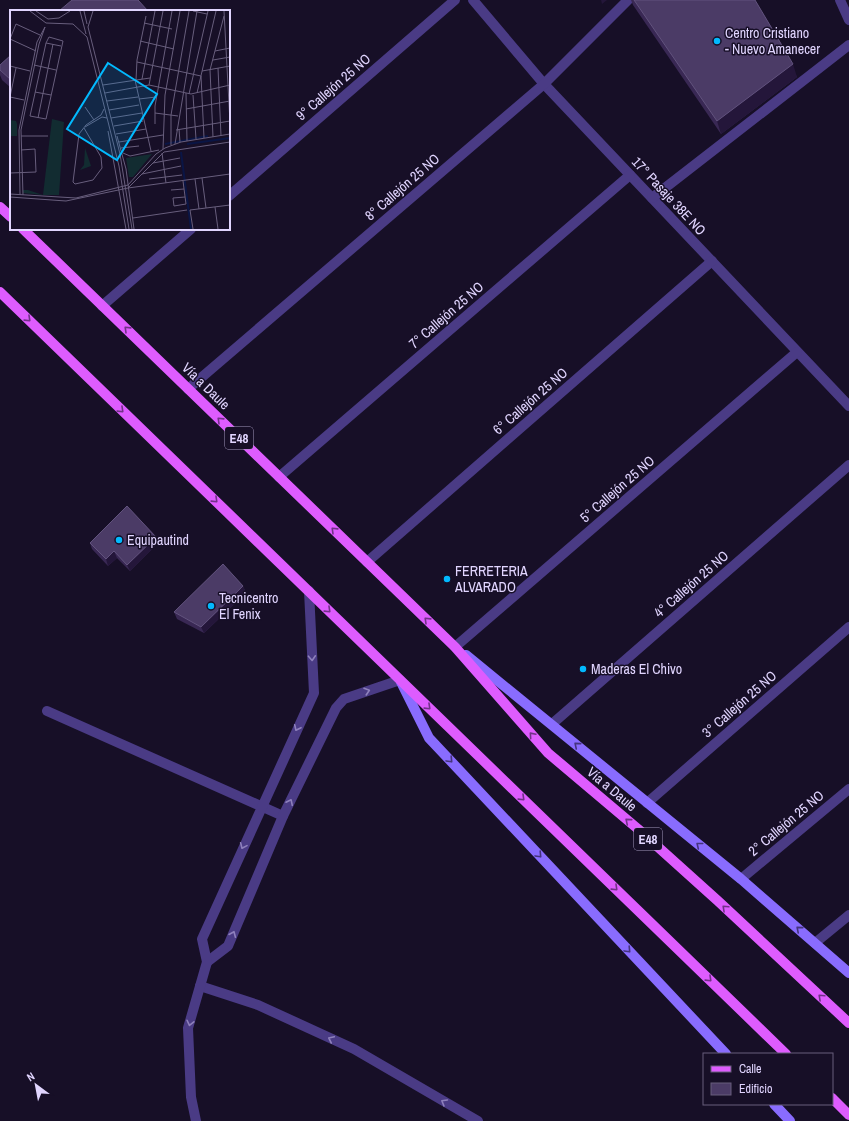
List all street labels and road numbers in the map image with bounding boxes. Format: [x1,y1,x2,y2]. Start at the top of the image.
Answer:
street label: 9° Callejón 25 NO [292,50,374,124]
street label: 8° Callejón 25 NO [361,150,443,224]
street label: 17° Pasaje 38E NO [628,153,710,239]
street label: 7° Callejón 25 NO [405,278,487,352]
street label: Vía a Daule [178,359,234,413]
street label: 6° Callejón 25 NO [489,364,571,438]
road number: E48 [225,427,253,449]
street label: 5° Callejón 25 NO [576,452,658,526]
street label: 4° Callejón 25 NO [650,547,732,621]
street label: 3° Callejón 25 NO [698,667,780,741]
street label: Vía a Daule [583,763,641,815]
street label: 2° Callejón 25 NO [745,786,827,860]
road number: E48 [634,828,662,850]

